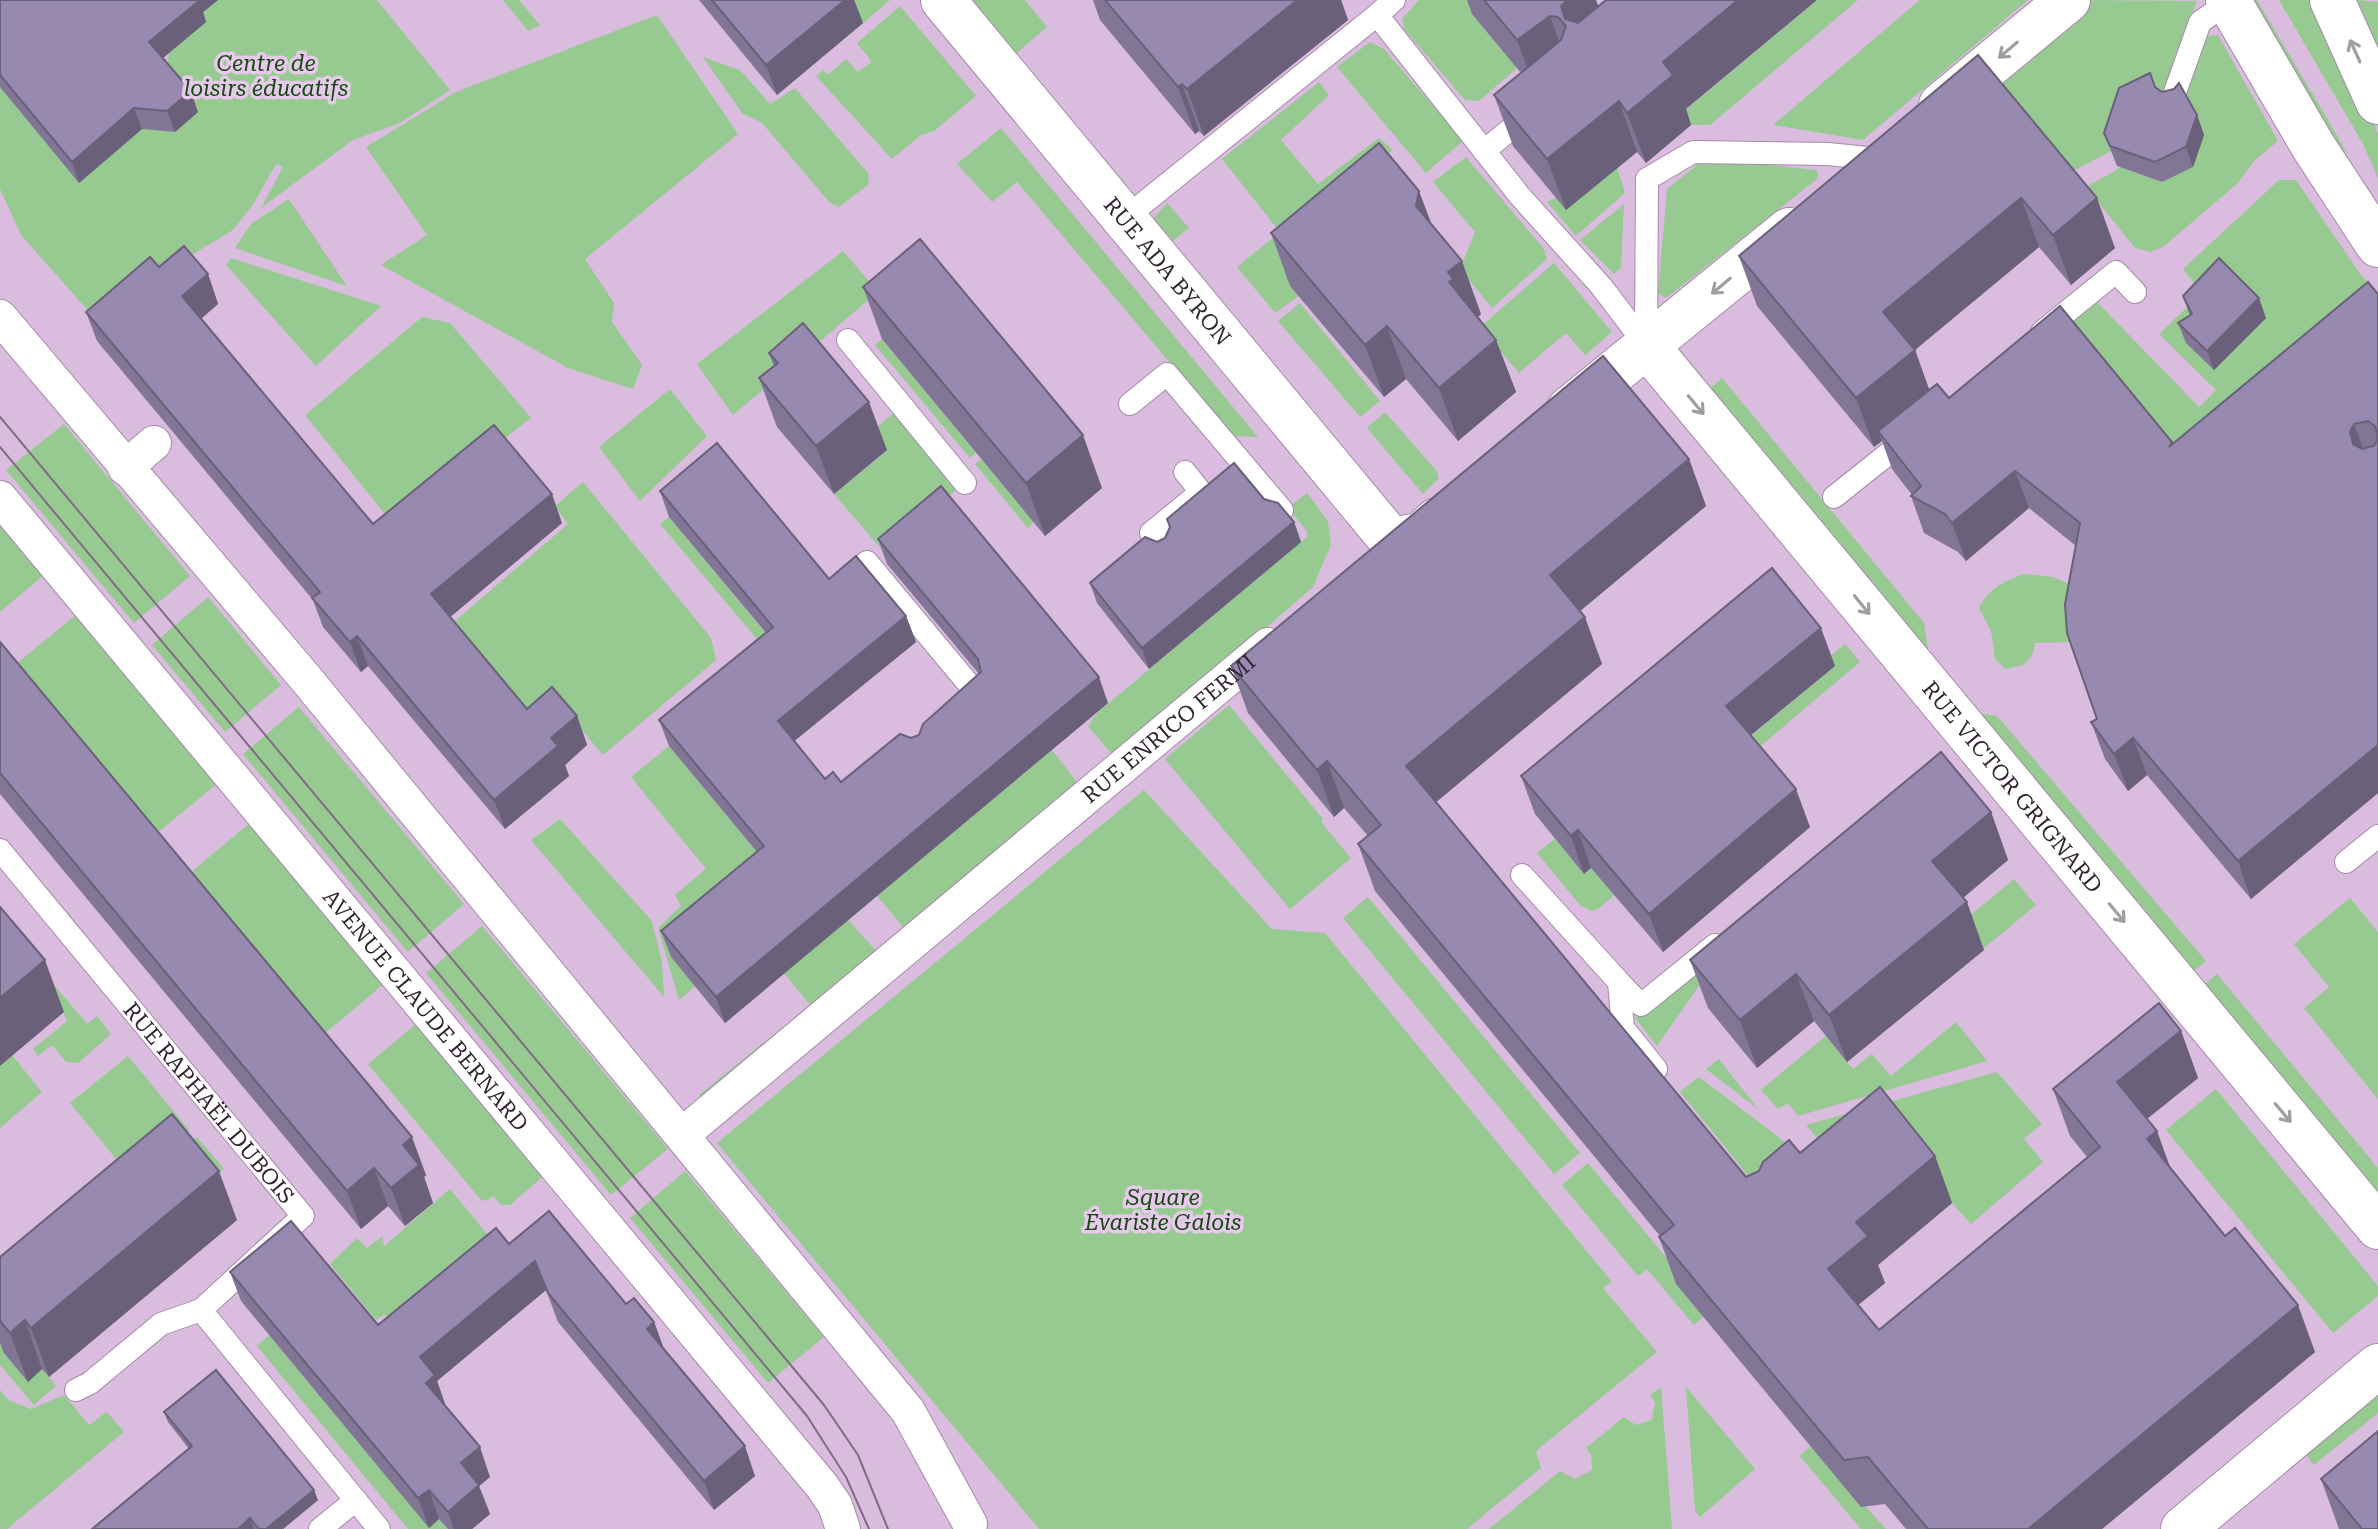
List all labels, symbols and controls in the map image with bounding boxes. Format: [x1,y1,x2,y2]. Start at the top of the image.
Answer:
one-way arrow [2347,39,2362,63]
one-way arrow [1998,41,2019,59]
park label: Centre de loisirs éducatifs [184,51,348,101]
street label: RUE ADA BYRON [1099,192,1236,350]
one-way arrow [1711,277,1732,295]
one-way arrow [1687,394,1705,414]
one-way arrow [1853,594,1871,615]
street label: RUE ENRICO FERMI [1077,649,1260,808]
street label: RUE VICTOR GRIGNARD [1917,676,2107,898]
street label: AVENUE CLAUDE BERNARD [318,885,533,1136]
one-way arrow [2108,903,2126,923]
street label: RUE RAPHAËL DUBOIS [118,998,299,1208]
one-way arrow [2274,1103,2292,1123]
park label: Square Évariste Galois [1084,1185,1241,1235]

